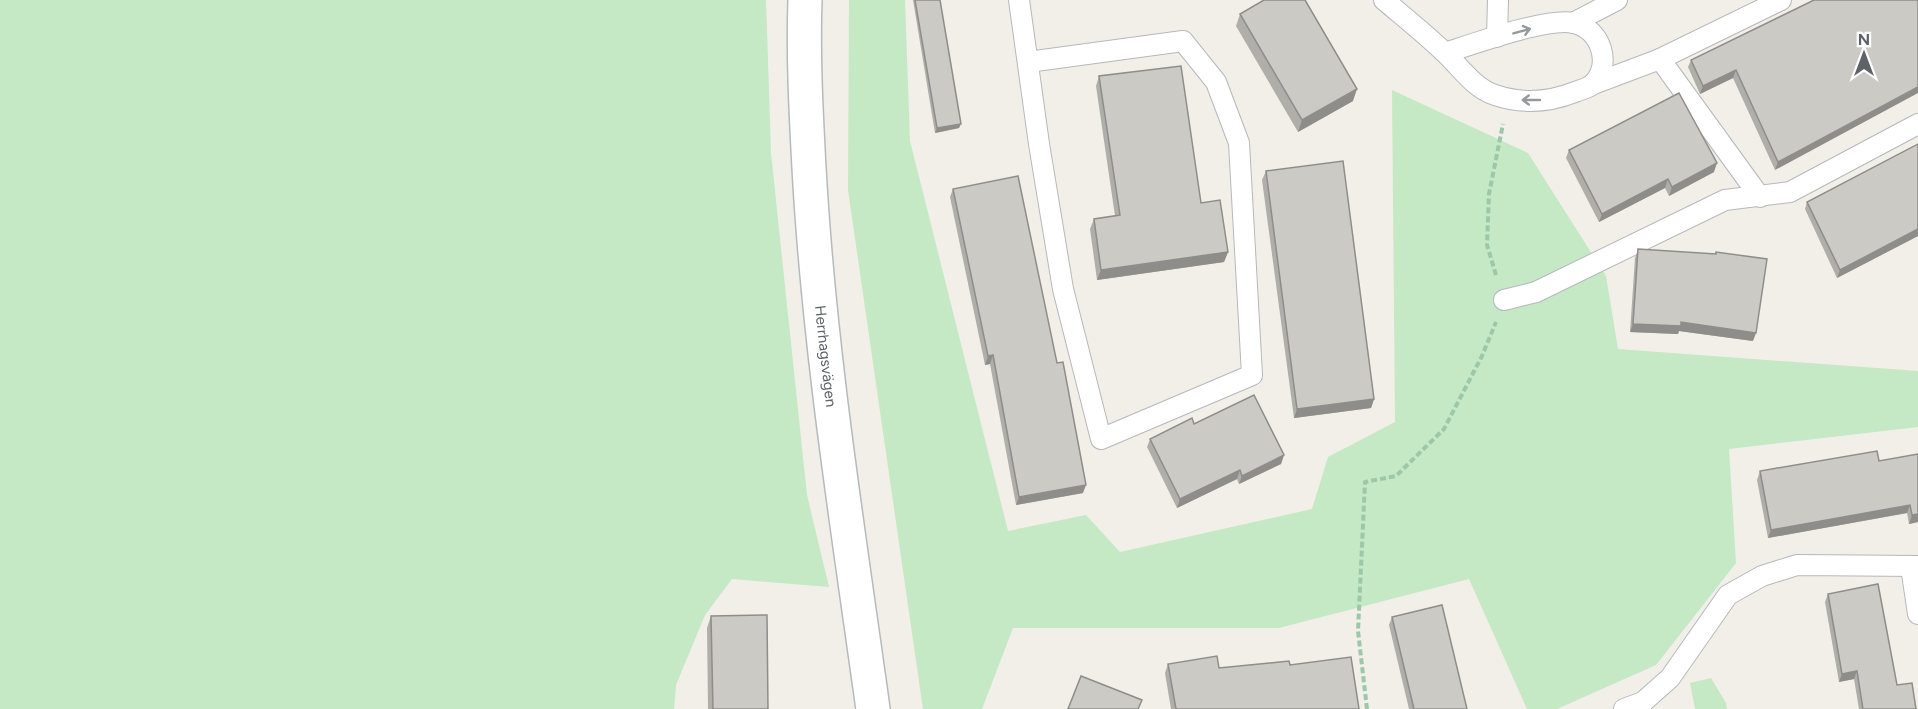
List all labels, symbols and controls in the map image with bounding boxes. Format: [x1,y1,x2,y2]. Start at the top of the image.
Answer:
one-way arrow [1512,24,1531,36]
north arrow [1834,24,1894,84]
text: N [1858,30,1870,49]
one-way arrow [1522,94,1542,106]
street label: Herrhagsvägen [811,304,840,408]

